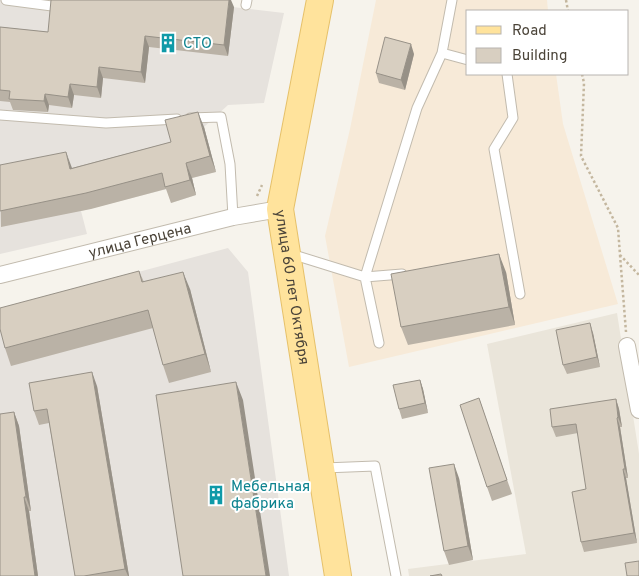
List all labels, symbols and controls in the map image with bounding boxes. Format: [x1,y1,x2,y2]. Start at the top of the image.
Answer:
legend [466,10,629,75]
text: Road [512,22,547,41]
building icon: СТО [157,32,179,54]
place label: СТО [183,35,212,54]
text: Building [512,47,567,66]
street label: улица 60 лет Октября [269,209,313,366]
street label: улица Герцена [87,220,193,264]
place label: Мебельная фабрика [231,478,310,514]
building icon: Мебельная фабрика [205,484,227,506]

